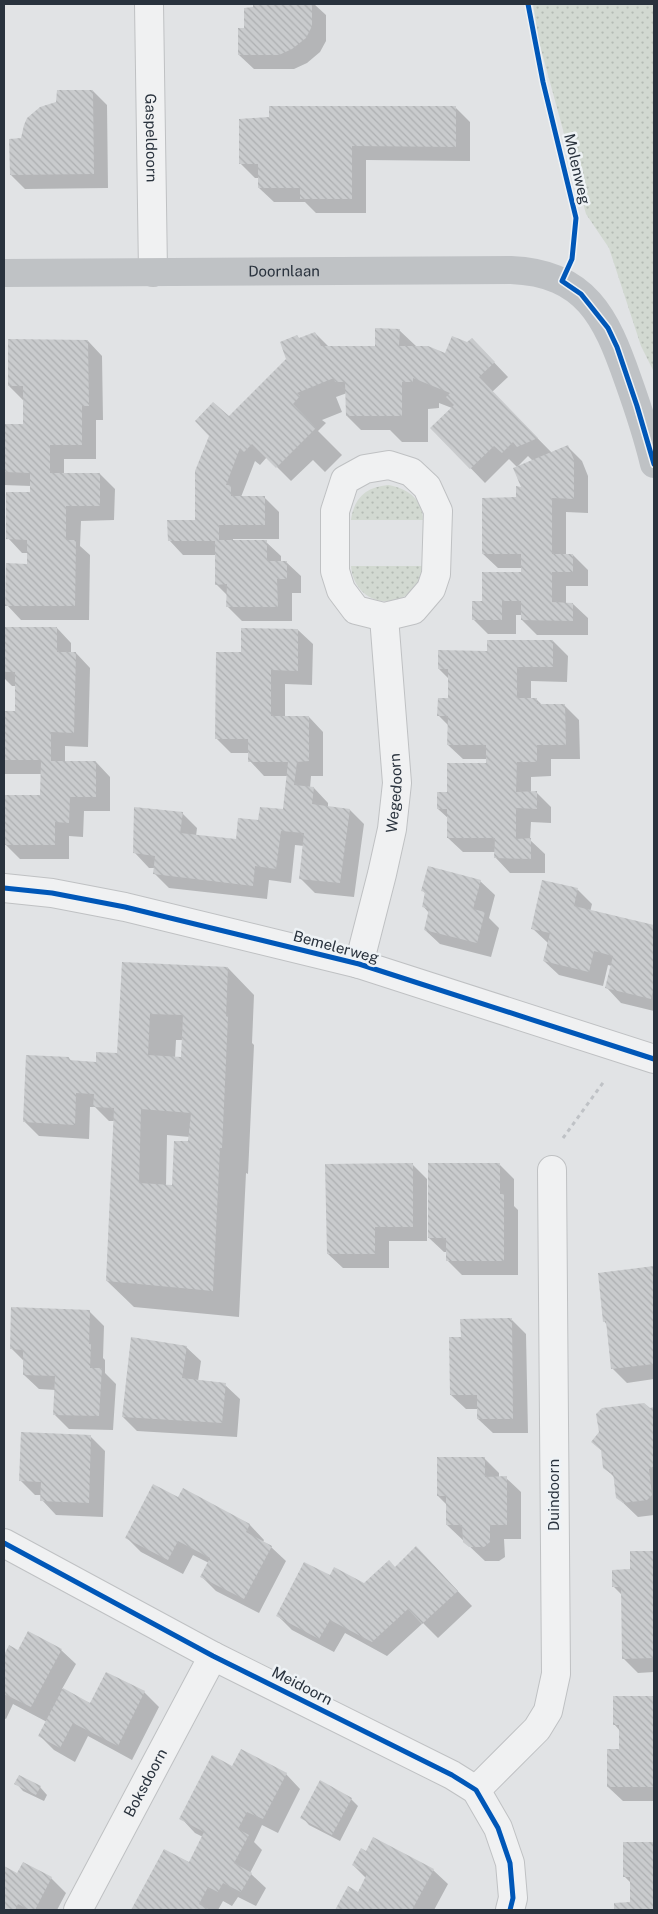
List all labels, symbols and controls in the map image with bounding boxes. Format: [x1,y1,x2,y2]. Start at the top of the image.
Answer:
street label: Gaspeldoorn [142,93,161,183]
street label: Molenweg [561,132,594,206]
street label: Doornlaan [248,262,320,280]
street label: Wegedoorn [383,753,405,834]
street label: Bemelerweg [291,927,381,966]
street label: Duindoorn [545,1459,562,1531]
street label: Meidoorn [269,1663,335,1708]
street label: Boksdoorn [120,1746,170,1820]

